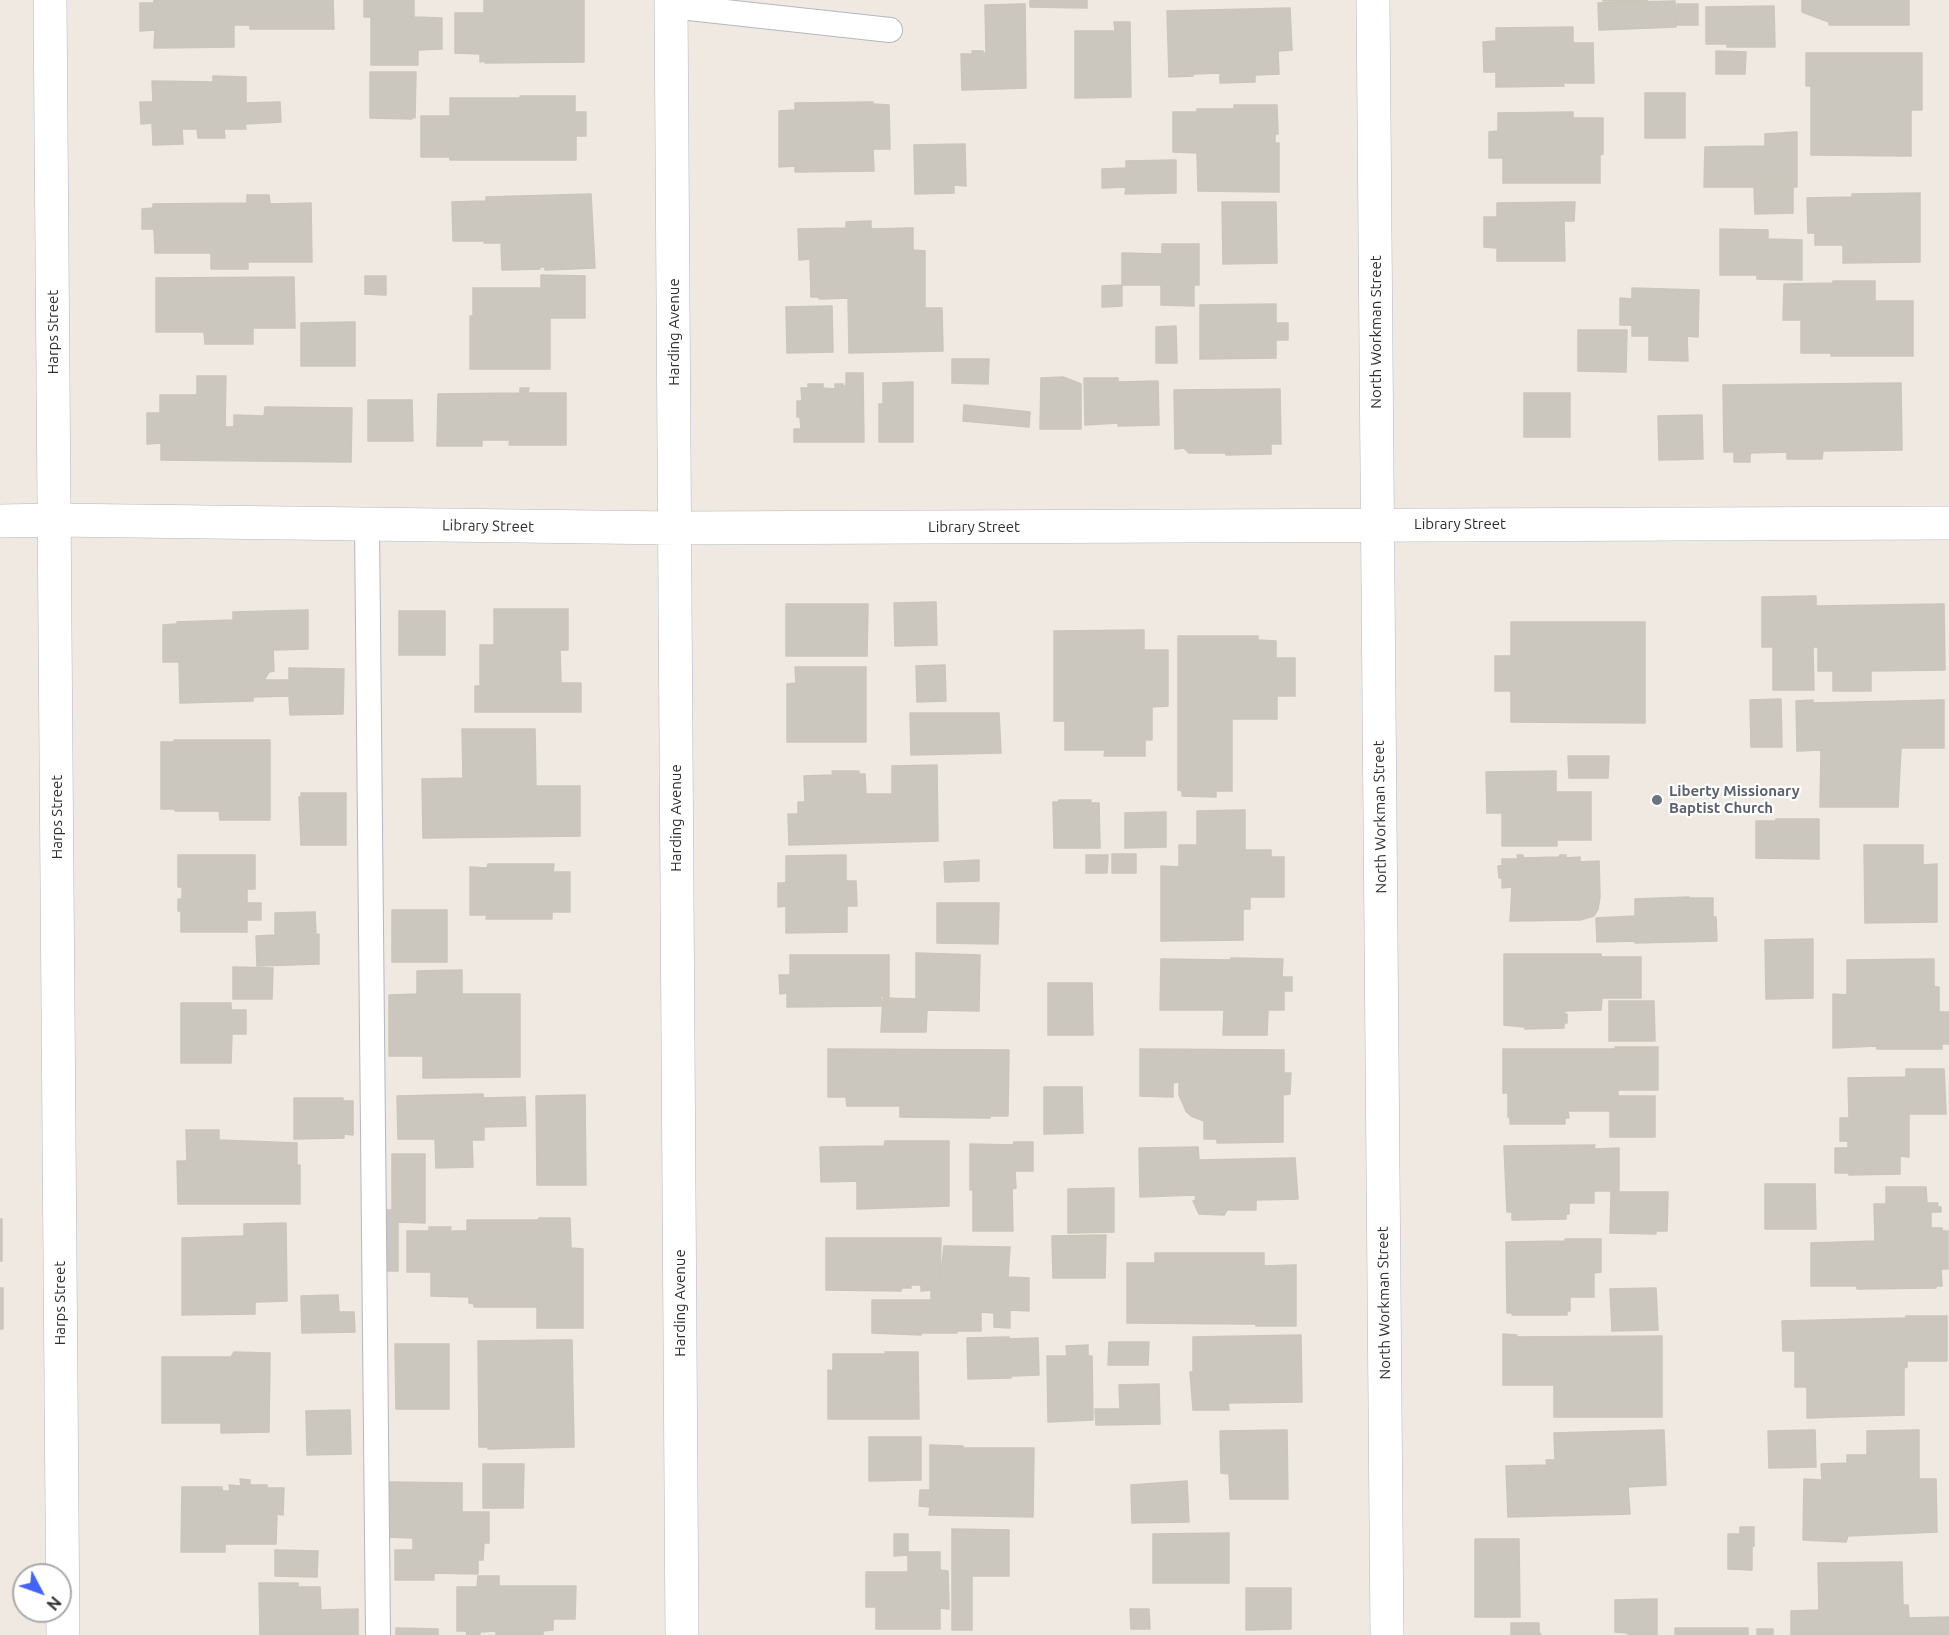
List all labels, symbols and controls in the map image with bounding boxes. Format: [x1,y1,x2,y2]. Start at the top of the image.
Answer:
street label: North Workman Street [1367,255,1385,409]
street label: Harding Avenue [665,278,683,386]
street label: Harps Street [44,290,62,374]
street label: Library Street [1414,515,1506,533]
street label: Library Street [442,516,534,536]
street label: Library Street [928,518,1020,536]
street label: North Workman Street [1370,740,1390,894]
street label: Harding Avenue [667,764,685,872]
street label: Harps Street [48,775,66,859]
place label: Liberty Missionary Baptist Church [1669,782,1800,817]
marker: Liberty Missionary Baptist Church [1650,793,1664,807]
street label: North Workman Street [1374,1226,1394,1380]
street label: Harding Avenue [671,1249,689,1357]
street label: Harps Street [51,1261,69,1345]
north arrow [12,1563,72,1623]
text: N [43,1593,65,1614]

